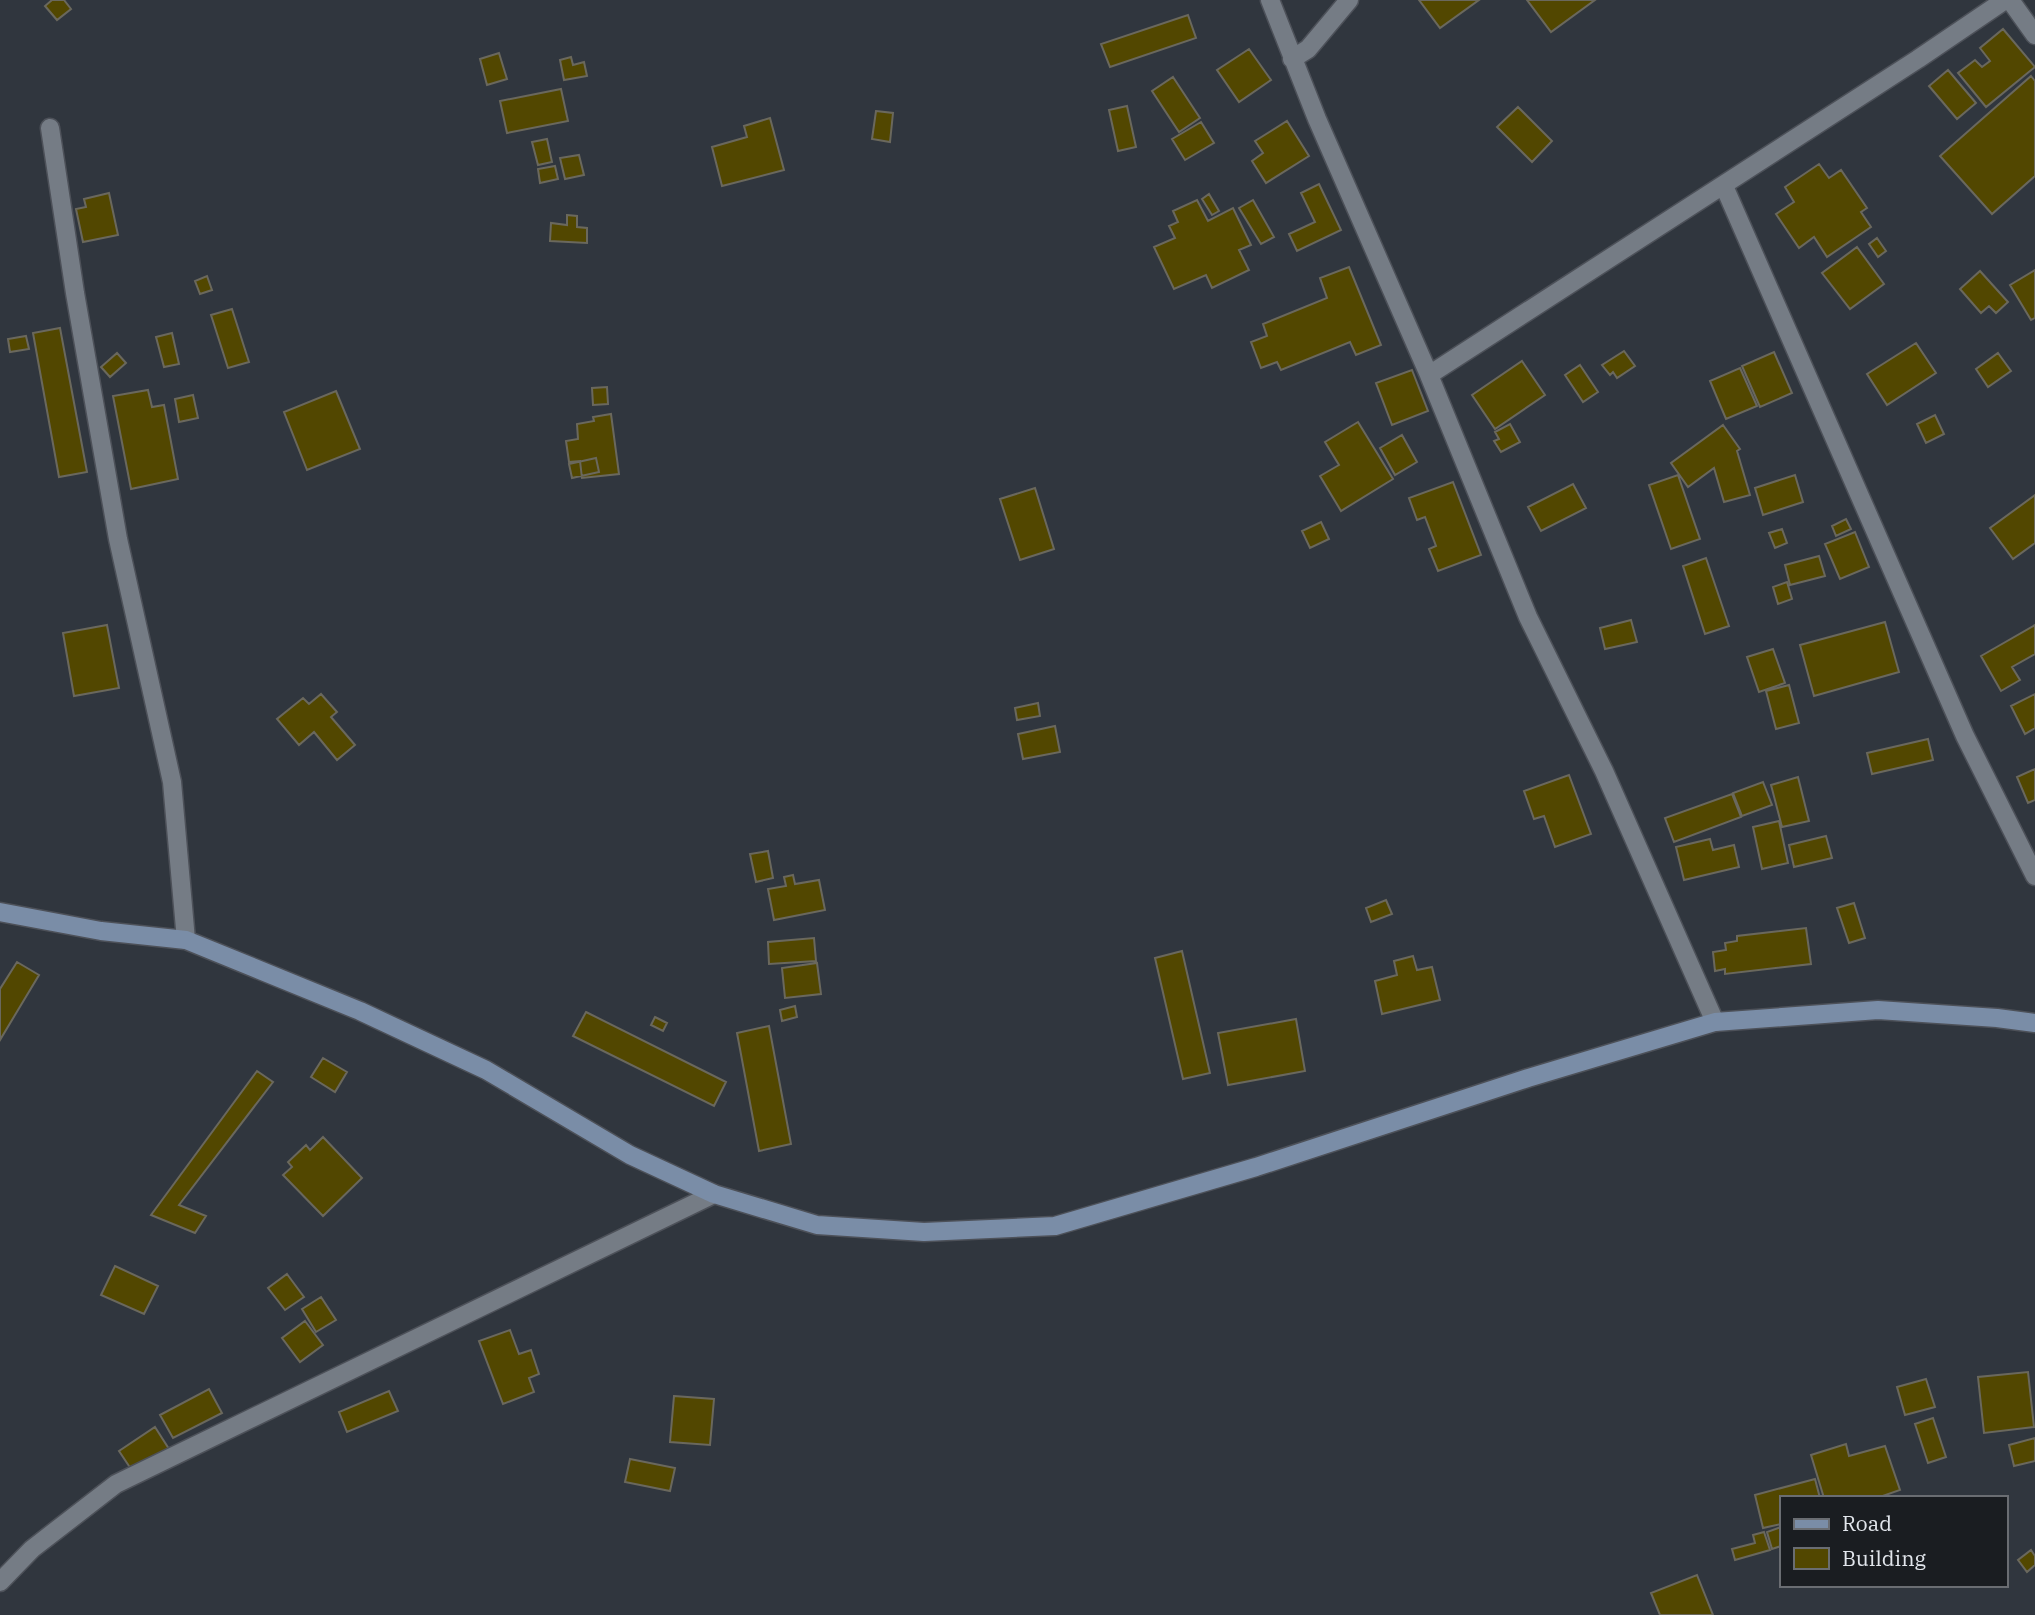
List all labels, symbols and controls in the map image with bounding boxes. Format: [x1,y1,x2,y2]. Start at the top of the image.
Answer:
legend [1780,1496,2007,1587]
text: Road [1842,1509,1892,1537]
text: Building [1842,1544,1927,1572]

